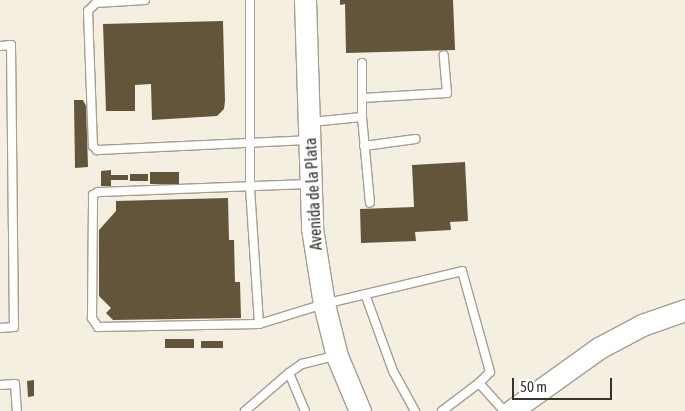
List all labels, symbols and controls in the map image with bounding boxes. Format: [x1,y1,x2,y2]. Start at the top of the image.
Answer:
street label: Avenida de la Plata [300,137,326,251]
scale bar [515,368,615,400]
text: 50 m [520,378,547,395]

